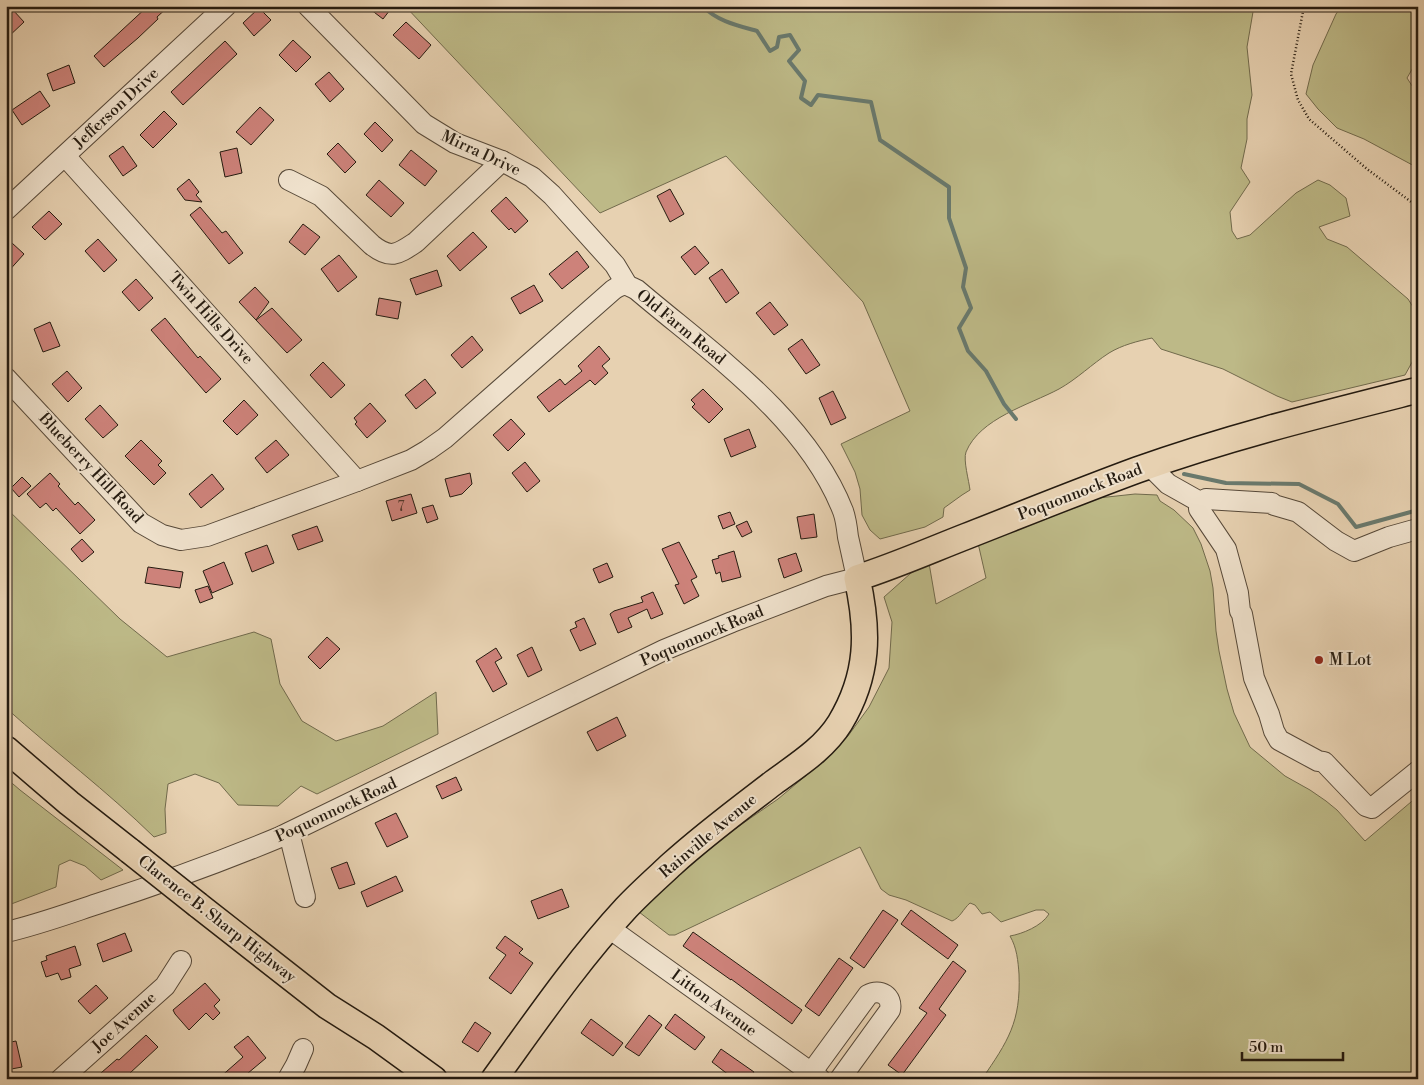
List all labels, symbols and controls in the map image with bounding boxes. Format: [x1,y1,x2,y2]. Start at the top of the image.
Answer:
street label: Jefferson Drive [68,63,163,153]
street label: Mirra Drive [438,126,524,180]
street label: Twin Hills Drive [164,268,258,368]
street label: Old Farm Road [632,285,730,369]
street label: Blueberry Hill Road [34,408,147,528]
street label: Poquonnock Road [1015,459,1145,525]
house number: 7 [397,498,405,516]
street label: Poquonnock Road [637,601,767,671]
place label: M Lot [1329,650,1372,670]
marker: M Lot [1313,654,1325,666]
street label: Poquonnock Road [272,773,400,847]
street label: Rainville Avenue [655,789,761,883]
street label: Clarence B. Sharp Highway [134,851,300,987]
street label: Litton Avenue [667,965,761,1041]
street label: Joe Avenue [87,988,160,1057]
scale bar [1242,1030,1343,1062]
text: 50 m [1249,1038,1283,1057]

